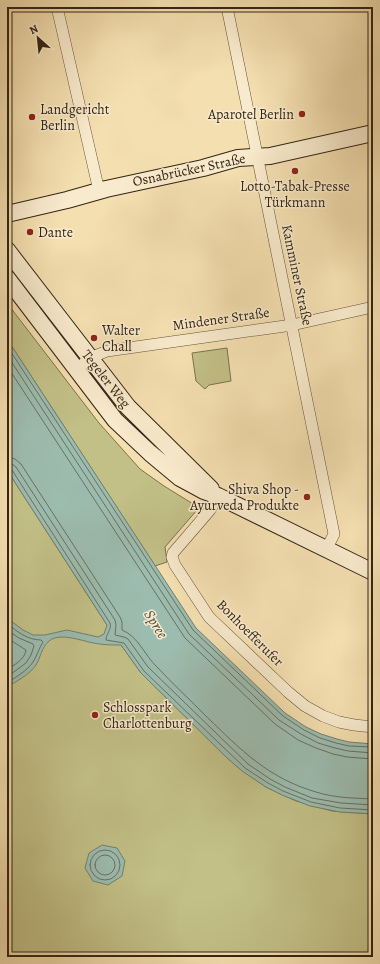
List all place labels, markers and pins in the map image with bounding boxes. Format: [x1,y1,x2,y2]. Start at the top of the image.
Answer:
place label: Landgericht Berlin [40,100,110,135]
place label: Aparotel Berlin [207,105,294,124]
marker: Aparotel Berlin [297,109,307,119]
marker: Landgericht Berlin [27,112,37,122]
marker: Lotto-Tabak-Presse Türkmann [290,166,300,176]
place label: Lotto-Tabak-Presse Türkmann [240,177,350,212]
place label: Dante [38,223,73,242]
marker: Dante [25,227,35,237]
place label: Walter Chall [101,321,141,356]
marker: Walter Chall [89,333,99,343]
place label: Shiva Shop - Ayurveda Produkte [189,480,299,515]
marker: Shiva Shop - Ayurveda Produkte [302,492,312,502]
place label: Schlosspark Charlottenburg [103,698,192,733]
marker: Schlosspark Charlottenburg [90,710,100,720]

